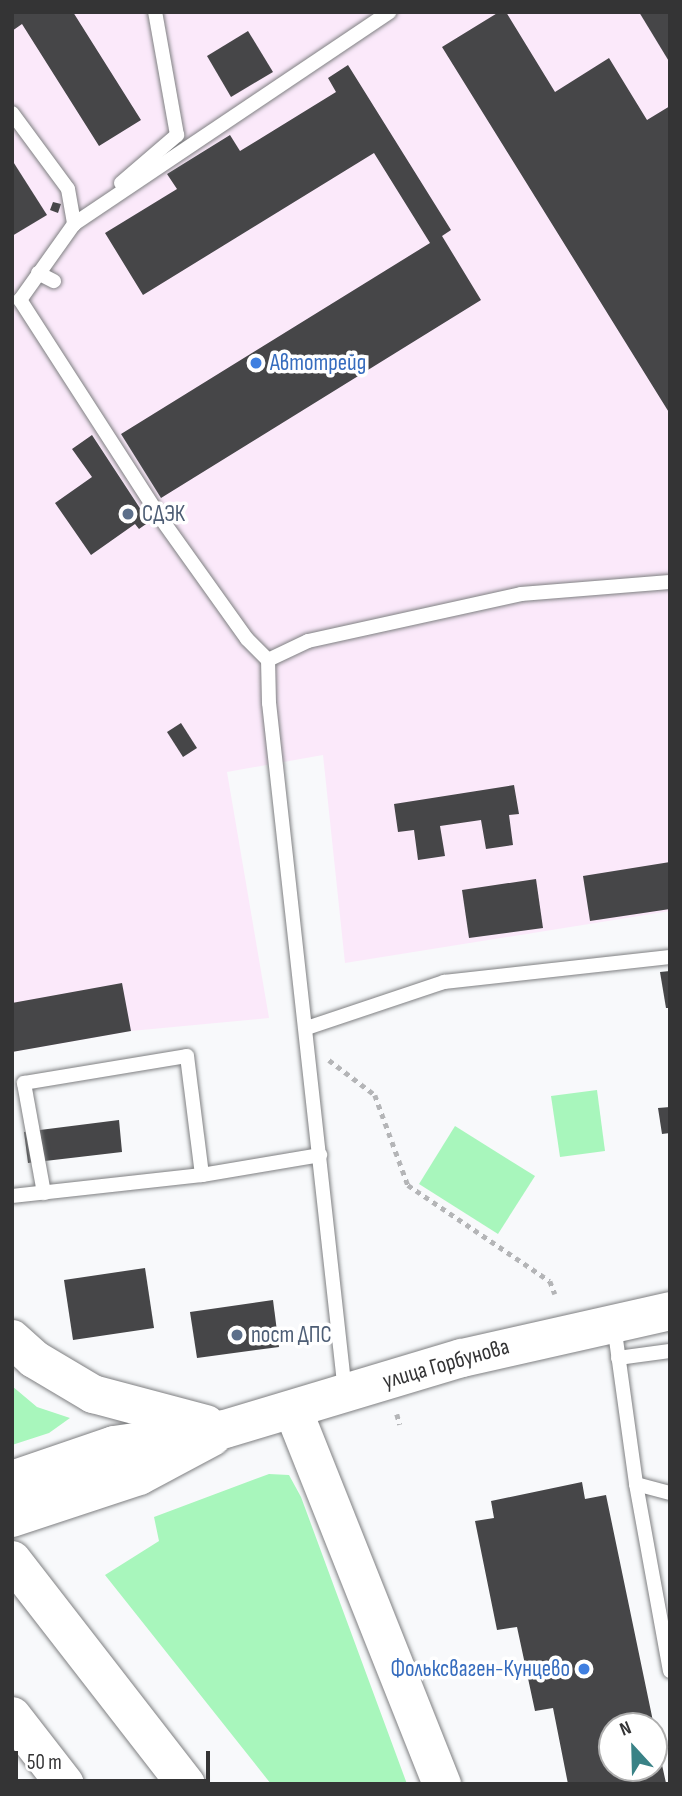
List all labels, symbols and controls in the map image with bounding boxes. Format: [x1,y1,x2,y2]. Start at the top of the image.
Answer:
place label: Автотрейд [270,349,366,377]
marker: Автотрейд [248,355,264,371]
place label: СДЭК [142,500,185,528]
marker: СДЭК [120,506,136,522]
place label: пост ДПС [251,1321,332,1349]
marker: пост ДПС [229,1327,245,1343]
street label: улица Горбунова [380,1333,512,1395]
place label: Фольксваген-Кунцево [390,1655,570,1683]
marker: Фольксваген-Кунцево [576,1661,592,1677]
north arrow [598,1712,668,1782]
text: N [617,1716,635,1741]
scale bar [18,1736,214,1780]
text: 50 m [27,1750,62,1775]

